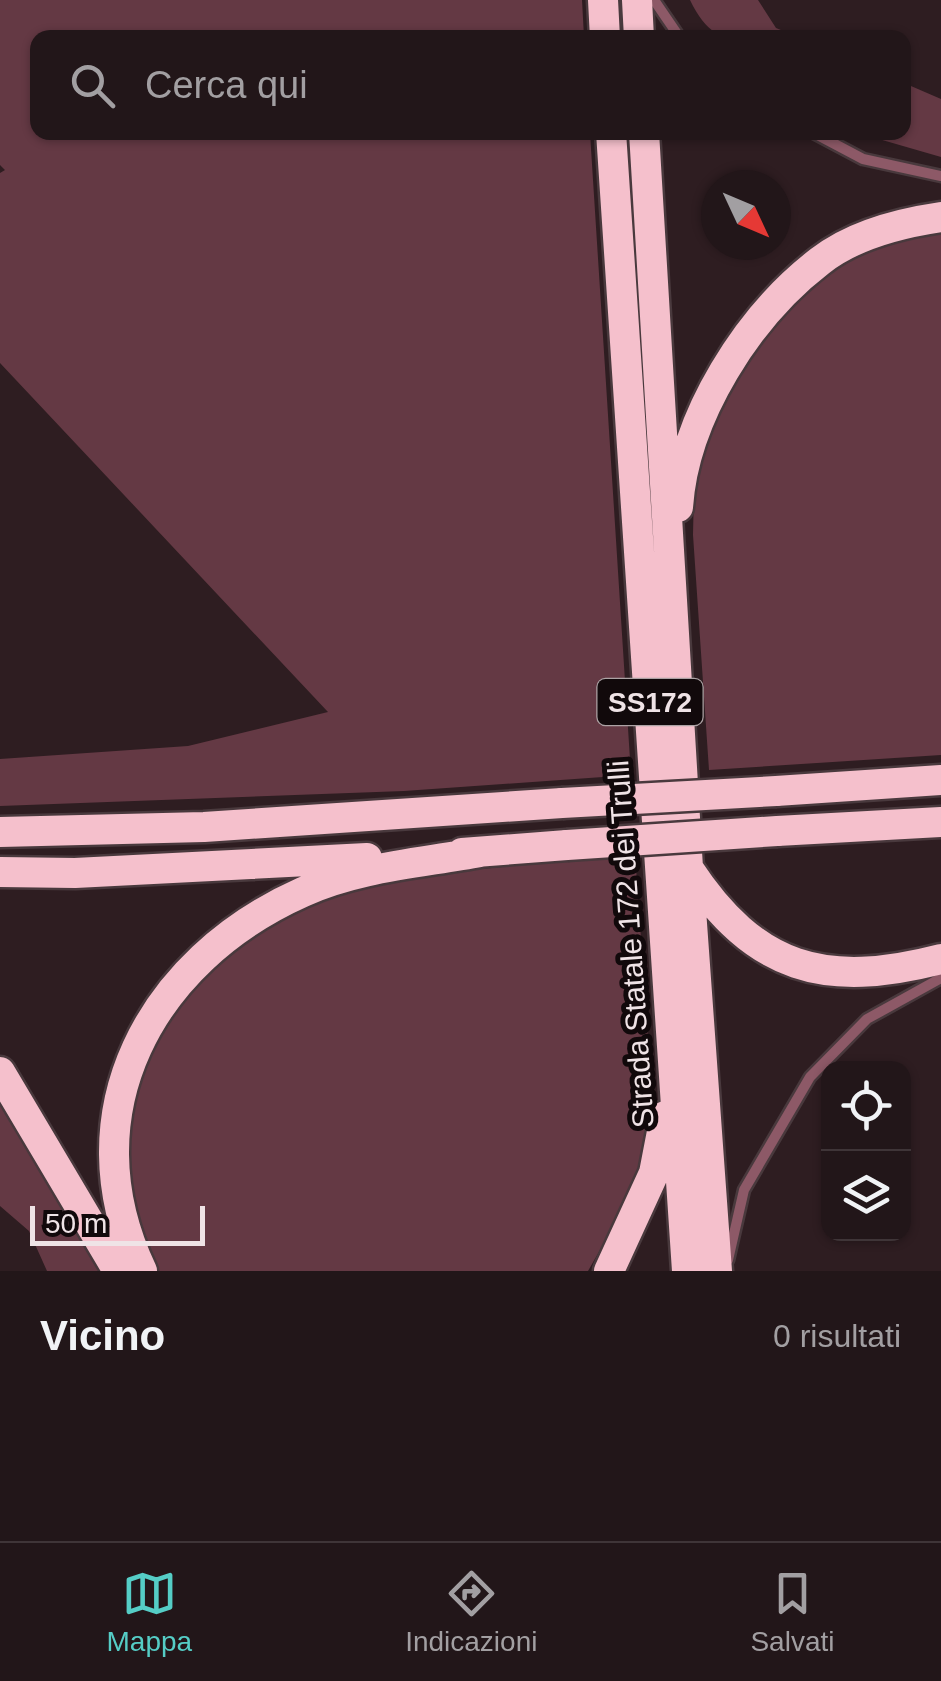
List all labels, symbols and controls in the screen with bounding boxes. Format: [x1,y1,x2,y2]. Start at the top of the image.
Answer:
search box [30,30,911,140]
icon: search [65,58,120,113]
text: Cerca qui [145,64,308,106]
north arrow [701,170,791,260]
road number: SS172 [598,679,702,725]
street label: Strada Statale 172 dei Trulli [601,759,660,1129]
map controls [821,1061,911,1241]
button: locate [821,1061,911,1151]
button: layers [821,1151,911,1241]
scale bar [30,1201,205,1246]
text: 50 m [45,1208,107,1239]
text: Vicino [40,1312,165,1359]
text: 0 risultati [773,1318,901,1354]
tab: Mappa [107,1566,192,1658]
tab: Indicazioni [405,1566,537,1658]
tab: Salvati [750,1566,834,1658]

